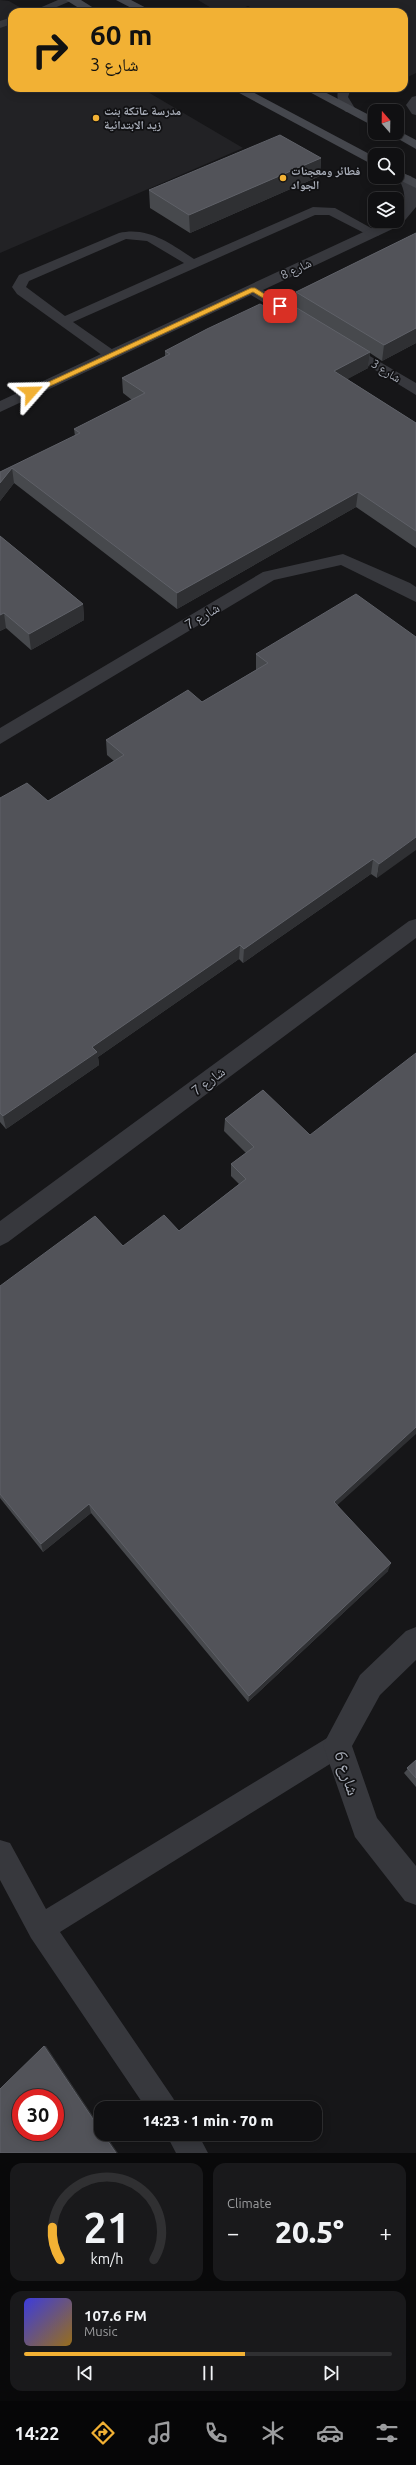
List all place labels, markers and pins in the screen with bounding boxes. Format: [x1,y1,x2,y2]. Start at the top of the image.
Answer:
place label: مدرسة عاتكة بنت زيد الابتدائية [104,104,182,132]
marker: مدرسة عاتكة بنت زيد الابتدائية [91,113,101,123]
place label: فطائر ومعجنات الجواد [291,164,360,192]
marker: فطائر ومعجنات الجواد [278,173,288,183]
pin [263,289,297,323]

